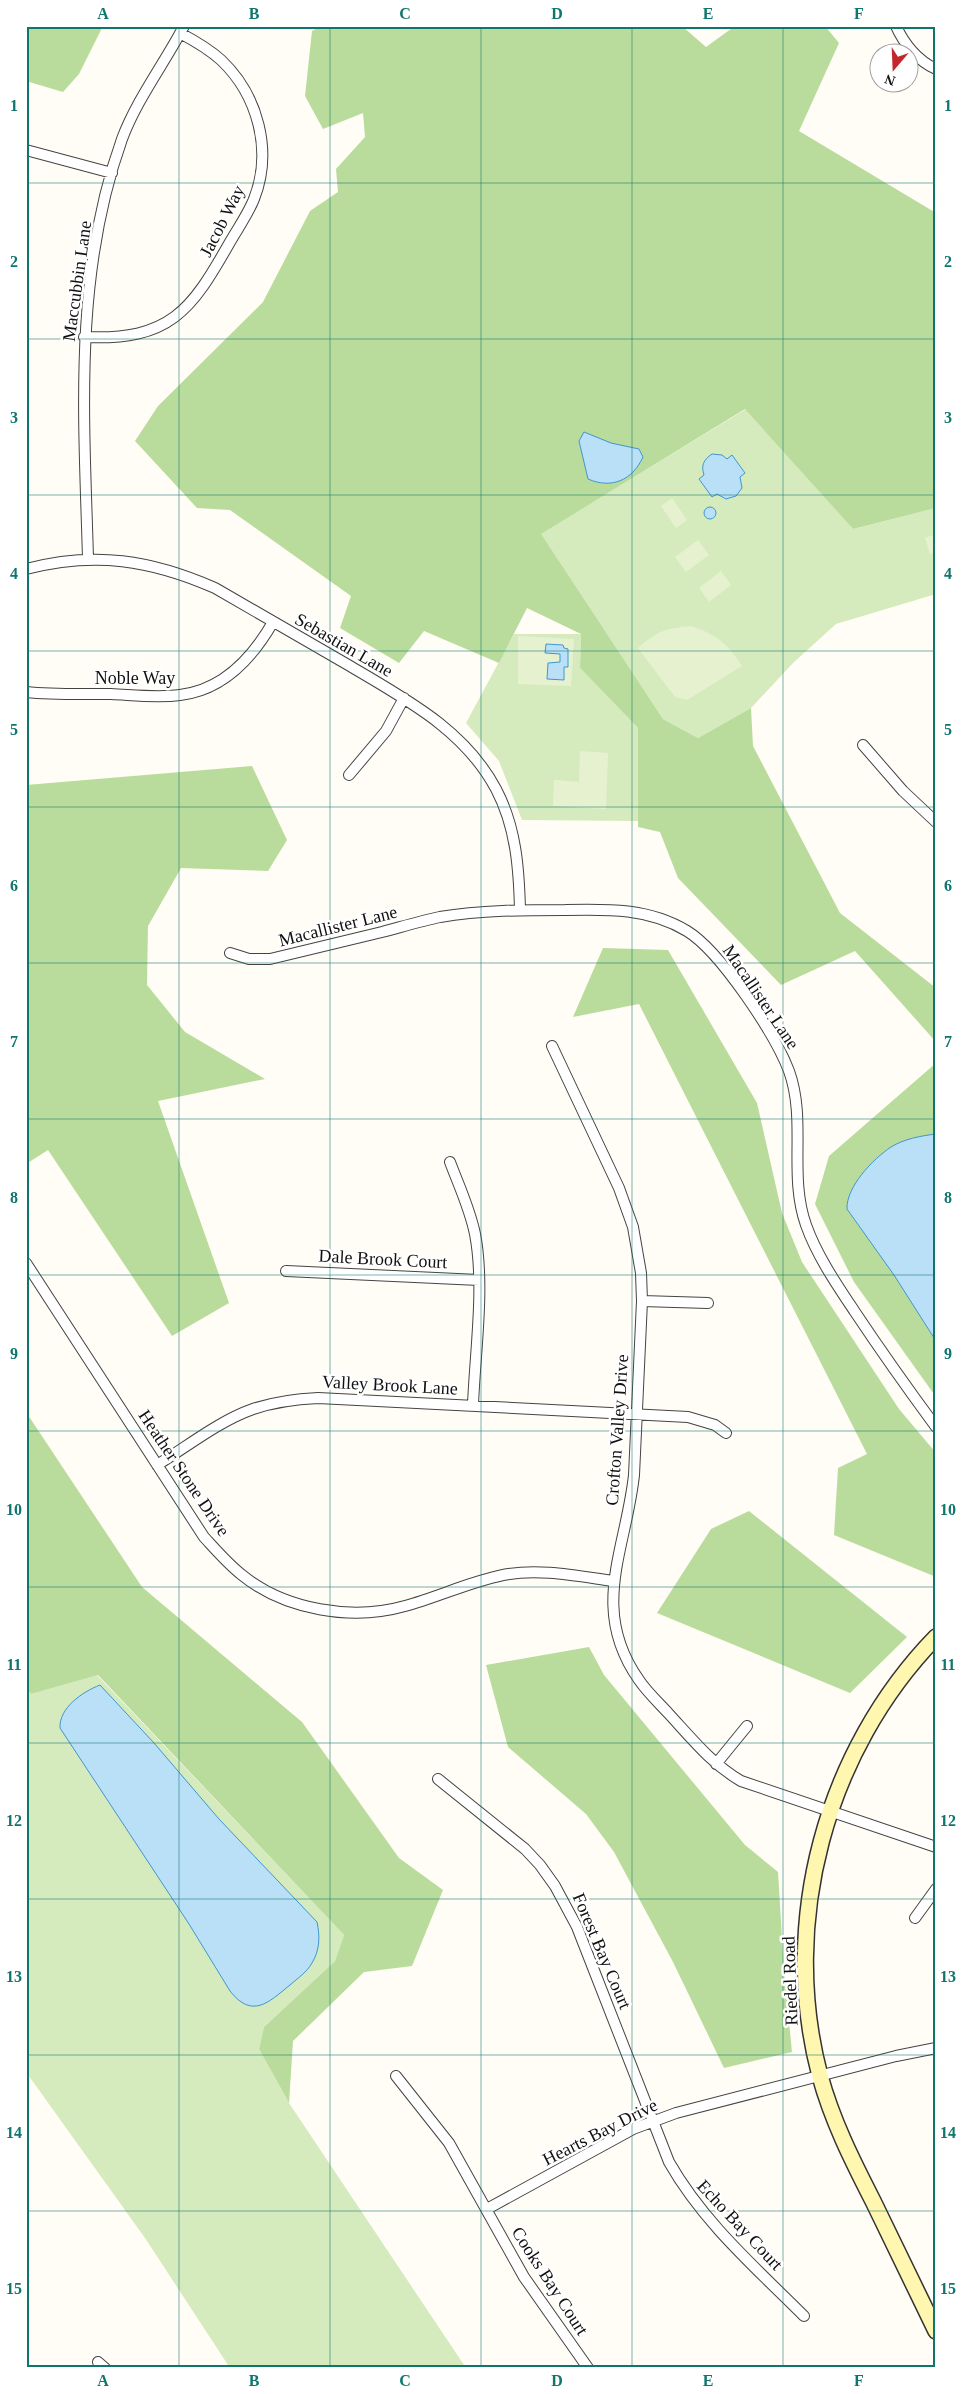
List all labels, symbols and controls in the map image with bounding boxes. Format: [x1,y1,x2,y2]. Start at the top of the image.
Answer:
text: A [97,5,109,22]
text: B [249,5,260,22]
text: C [399,5,411,22]
text: D [551,5,563,22]
text: E [703,5,713,22]
text: F [854,5,864,22]
north arrow [870,42,920,92]
text: N [883,71,897,89]
text: 1 [10,97,18,114]
text: 1 [944,97,952,114]
street label: Jacob Way [195,182,249,260]
street label: Maccubbin Lane [59,219,95,343]
text: 2 [10,253,18,270]
text: 2 [944,253,952,270]
text: 3 [10,409,18,426]
text: 3 [944,409,952,426]
text: 4 [10,565,18,582]
text: 4 [944,565,952,582]
street label: Sebastian Lane [292,609,396,681]
street label: Noble Way [95,668,175,688]
text: 5 [10,721,18,738]
text: 5 [944,721,952,738]
text: 6 [10,877,18,894]
text: 6 [944,877,952,894]
street label: Macallister Lane [277,902,399,950]
street label: Macallister Lane [719,941,803,1053]
text: 7 [10,1033,18,1050]
text: 7 [944,1033,952,1050]
text: 8 [10,1189,18,1206]
text: 8 [944,1189,952,1206]
street label: Dale Brook Court [318,1246,448,1272]
text: 9 [10,1345,18,1362]
text: 9 [944,1345,952,1362]
street label: Crofton Valley Drive [602,1354,632,1506]
street label: Valley Brook Lane [322,1371,458,1399]
street label: Heather Stone Drive [134,1406,234,1540]
text: 10 [6,1501,22,1518]
text: 10 [940,1501,956,1518]
text: 11 [6,1656,22,1673]
text: 11 [940,1656,956,1673]
text: 12 [6,1812,22,1829]
text: 12 [940,1812,956,1829]
street label: Forest Bay Court [569,1890,635,2012]
street label: Riedel Road [778,1936,802,2026]
text: 13 [6,1968,22,1985]
text: 13 [940,1968,956,1985]
street label: Hearts Bay Drive [539,2094,661,2170]
text: 14 [6,2124,22,2141]
text: 14 [940,2124,956,2141]
street label: Echo Bay Court [693,2176,787,2274]
street label: Cooks Bay Court [508,2223,592,2339]
text: 15 [6,2280,22,2297]
text: 15 [940,2280,956,2297]
text: A [97,2372,109,2389]
text: B [249,2372,260,2389]
text: C [399,2372,411,2389]
text: D [551,2372,563,2389]
text: E [703,2372,713,2389]
text: F [854,2372,864,2389]

